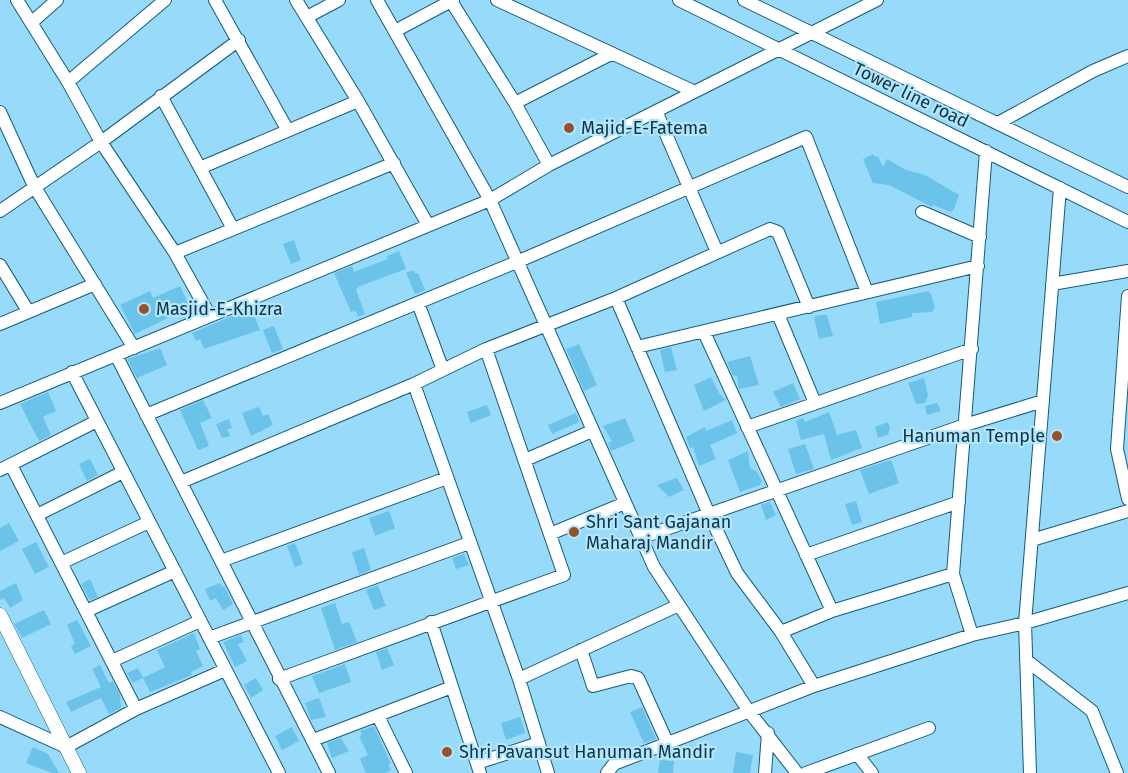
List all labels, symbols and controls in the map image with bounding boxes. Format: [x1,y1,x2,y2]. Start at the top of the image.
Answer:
street label: Tower line road [850,57,972,133]
place label: Majid-E-Fatema [581,117,708,139]
marker: Majid-E-Fatema [562,121,576,135]
place label: Masjid-E-Khizra [156,298,283,320]
marker: Masjid-E-Khizra [137,302,151,316]
place label: Hanuman Temple [902,425,1045,447]
marker: Hanuman Temple [1050,429,1064,443]
place label: Shri Sant Gajanan Maharaj Mandir [586,511,731,554]
marker: Shri Sant Gajanan Maharaj Mandir [567,525,581,539]
place label: Shri Pavansut Hanuman Mandir [459,741,715,763]
marker: Shri Pavansut Hanuman Mandir [440,745,454,759]

